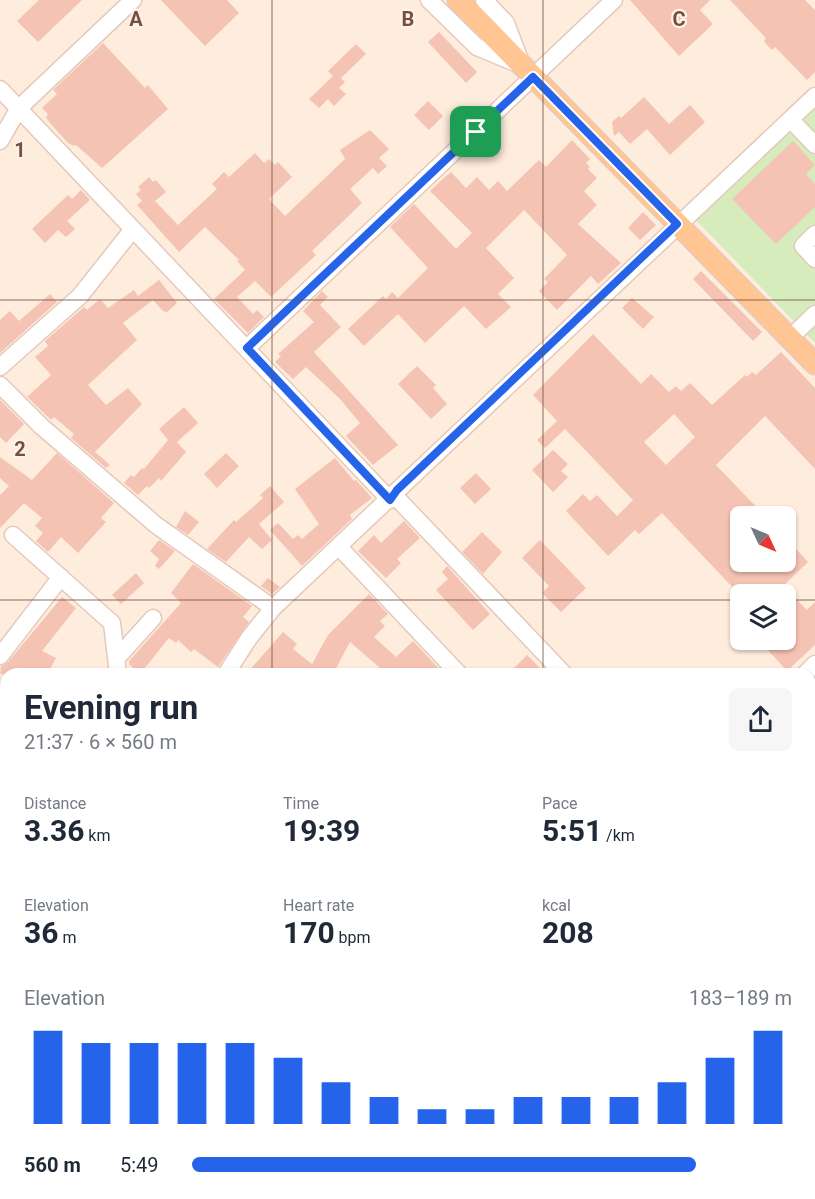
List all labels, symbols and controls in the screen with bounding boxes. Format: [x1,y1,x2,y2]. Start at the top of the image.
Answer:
text: A [129,7,143,31]
text: B [402,7,414,31]
text: C [672,7,686,31]
pin [450,106,501,157]
icon: arrive [459,115,492,148]
text: 1 [14,138,26,162]
text: 2 [14,437,26,461]
north arrow [730,506,796,572]
map controls [730,506,796,650]
button: layers [730,584,796,650]
text: Evening run [24,688,198,727]
button: share [729,688,792,751]
text: 21:37 · 6 × 560 m [24,730,177,754]
text: Distance [24,794,86,813]
text: Time [283,794,319,813]
text: Pace [542,794,578,813]
text: 3.36 [24,813,84,848]
text: 19:39 [283,813,360,848]
text: 5:51 [542,813,602,848]
text: km [84,826,110,845]
text: /km [602,826,635,845]
text: Elevation [24,896,89,915]
text: Heart rate [283,896,354,915]
text: kcal [542,896,571,915]
text: 36 [24,915,58,950]
text: 170 [283,915,335,950]
text: 208 [542,915,594,950]
text: m [58,928,76,947]
text: bpm [335,928,371,947]
text: Elevation [24,986,105,1010]
text: 183–189 m [689,986,792,1010]
text: 560 m [24,1153,81,1177]
text: 5:49 [120,1153,159,1177]

